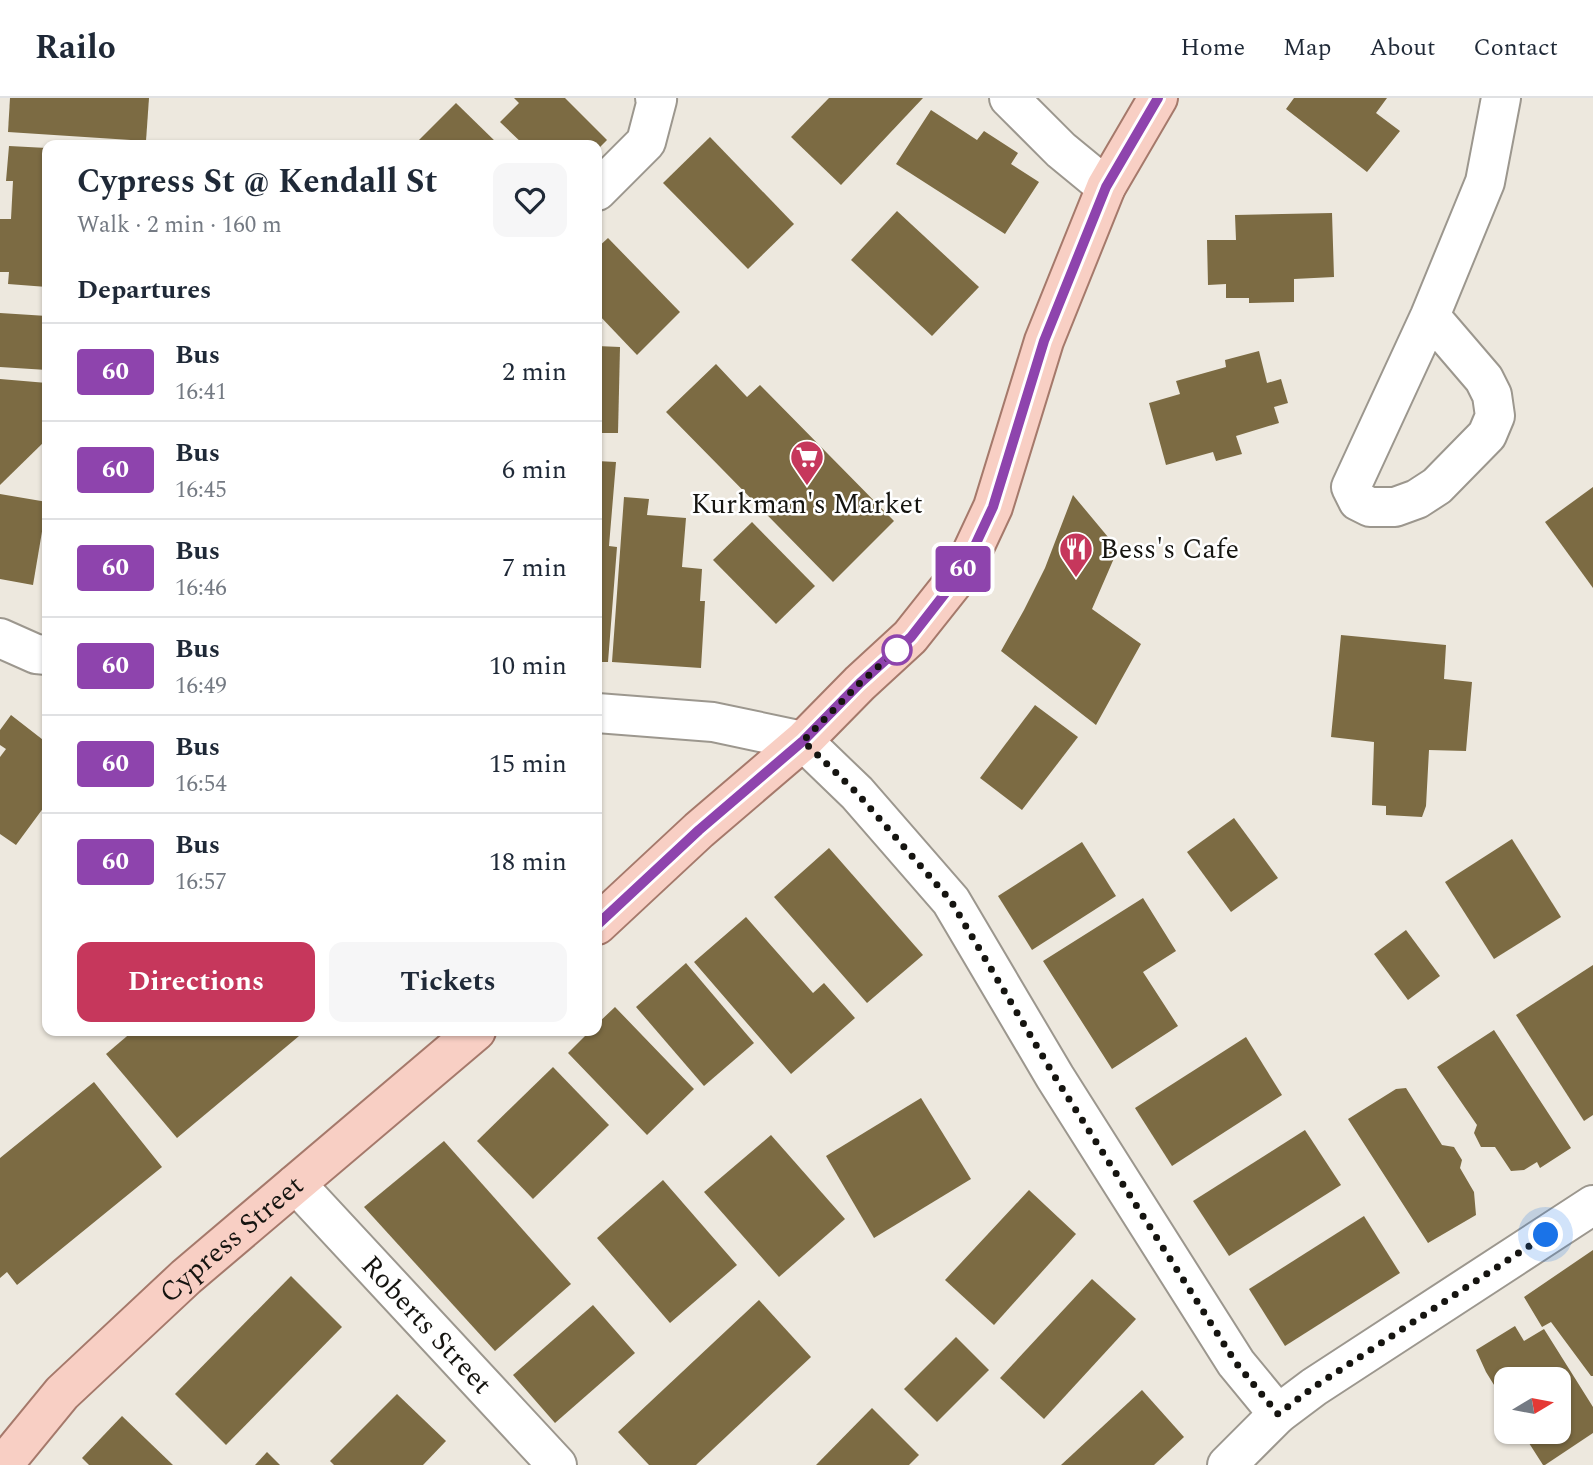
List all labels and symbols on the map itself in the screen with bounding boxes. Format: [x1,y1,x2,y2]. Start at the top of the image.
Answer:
supermarket icon: Kurkman's Market [788,438,826,487]
place label: Kurkman's Market [691,483,923,526]
place label: Bess's Cafe [1100,528,1239,571]
restaurant icon: Bess's Cafe [1057,530,1095,579]
line badge: 60 [932,546,995,592]
unlabelled marker [882,635,912,665]
street label: Cypress Street [149,1164,313,1313]
your location [1528,1217,1563,1252]
street label: Roberts Street [351,1245,503,1404]
north arrow [1494,1367,1572,1444]

